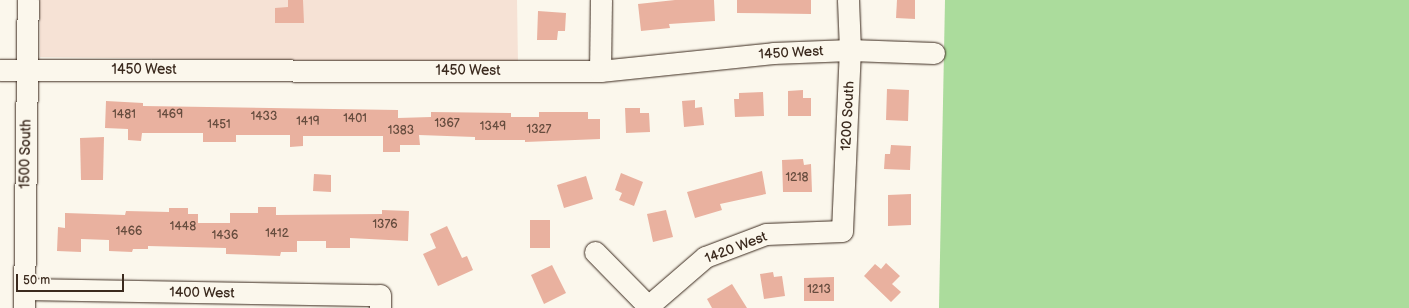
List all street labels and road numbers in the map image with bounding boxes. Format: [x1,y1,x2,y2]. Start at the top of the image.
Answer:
street label: 1450 West [758,43,824,63]
street label: 1450 West [111,62,177,78]
street label: 1450 West [435,63,501,79]
street label: 1200 South [838,81,858,151]
street label: 1500 South [17,119,35,189]
street label: 1420 West [702,228,770,268]
street label: 1400 West [169,284,235,302]

